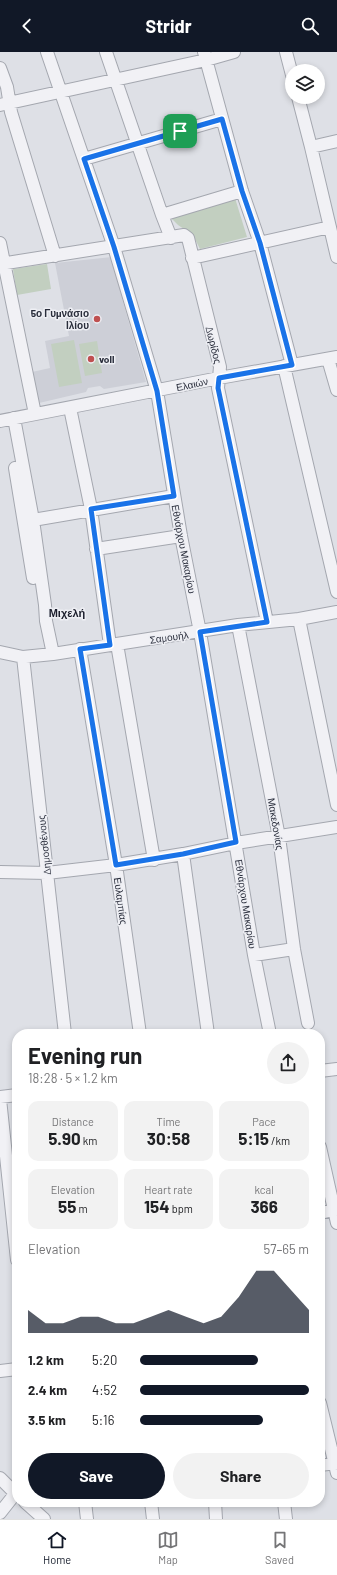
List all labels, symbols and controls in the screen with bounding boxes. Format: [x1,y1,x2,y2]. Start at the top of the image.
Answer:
icon: back [16,15,38,37]
text: Stridr [145,15,192,37]
icon: search [299,15,321,37]
map controls [285,64,325,104]
button: layers [285,64,325,104]
pin [163,114,197,148]
icon: arrive [169,120,191,142]
place label: 5ο Γυμνάσιο Ιλίου [31,307,89,331]
marker: 5ο Γυμνάσιο Ιλίου [92,314,102,324]
street label: Δωρίδος [204,325,224,365]
place label: voll [99,353,114,365]
marker: voll [86,354,96,364]
street label: Ελαιών [175,375,209,393]
street label: Εθνάρχου Μακαρίου [169,503,199,595]
district label: Μιχελή [49,606,86,619]
street label: Σαμουήλ [149,628,189,646]
street label: Μακεδονίας [266,797,286,851]
street label: Δημοσθένους [35,814,53,875]
street label: Εθνάρχου Μακαρίου [233,858,259,950]
street label: Ευλαμπίας [112,877,130,926]
text: Evening run [28,1042,142,1068]
button: share [267,1042,309,1084]
text: 18:28 · 5 × 1.2 km [28,1070,118,1086]
text: Distance [52,1115,94,1128]
text: Time [157,1115,180,1128]
text: Pace [252,1115,276,1128]
text: 5.90 [48,1128,81,1148]
text: 30:58 [147,1128,190,1148]
text: 5:15 [238,1128,269,1148]
text: km [81,1134,97,1147]
text: /km [269,1134,290,1147]
text: Elevation [51,1183,95,1196]
text: Heart rate [144,1183,193,1196]
text: kcal [255,1183,274,1196]
text: 55 [58,1196,76,1216]
text: 154 [144,1196,170,1216]
text: 366 [250,1196,278,1216]
text: m [76,1202,88,1215]
text: bpm [170,1202,193,1215]
text: Elevation [28,1241,80,1257]
text: 57–65 m [264,1241,309,1257]
text: 1.2 km [28,1352,64,1368]
text: 5:20 [92,1352,117,1368]
text: 2.4 km [28,1382,67,1398]
text: 4:52 [92,1382,117,1398]
text: 3.5 km [28,1412,66,1428]
text: 5:16 [92,1412,114,1428]
button: Save [28,1453,165,1499]
button: Share [173,1453,309,1499]
tab: Home [43,1529,71,1566]
tab: Map [157,1529,179,1566]
tab: Saved [265,1529,294,1566]

